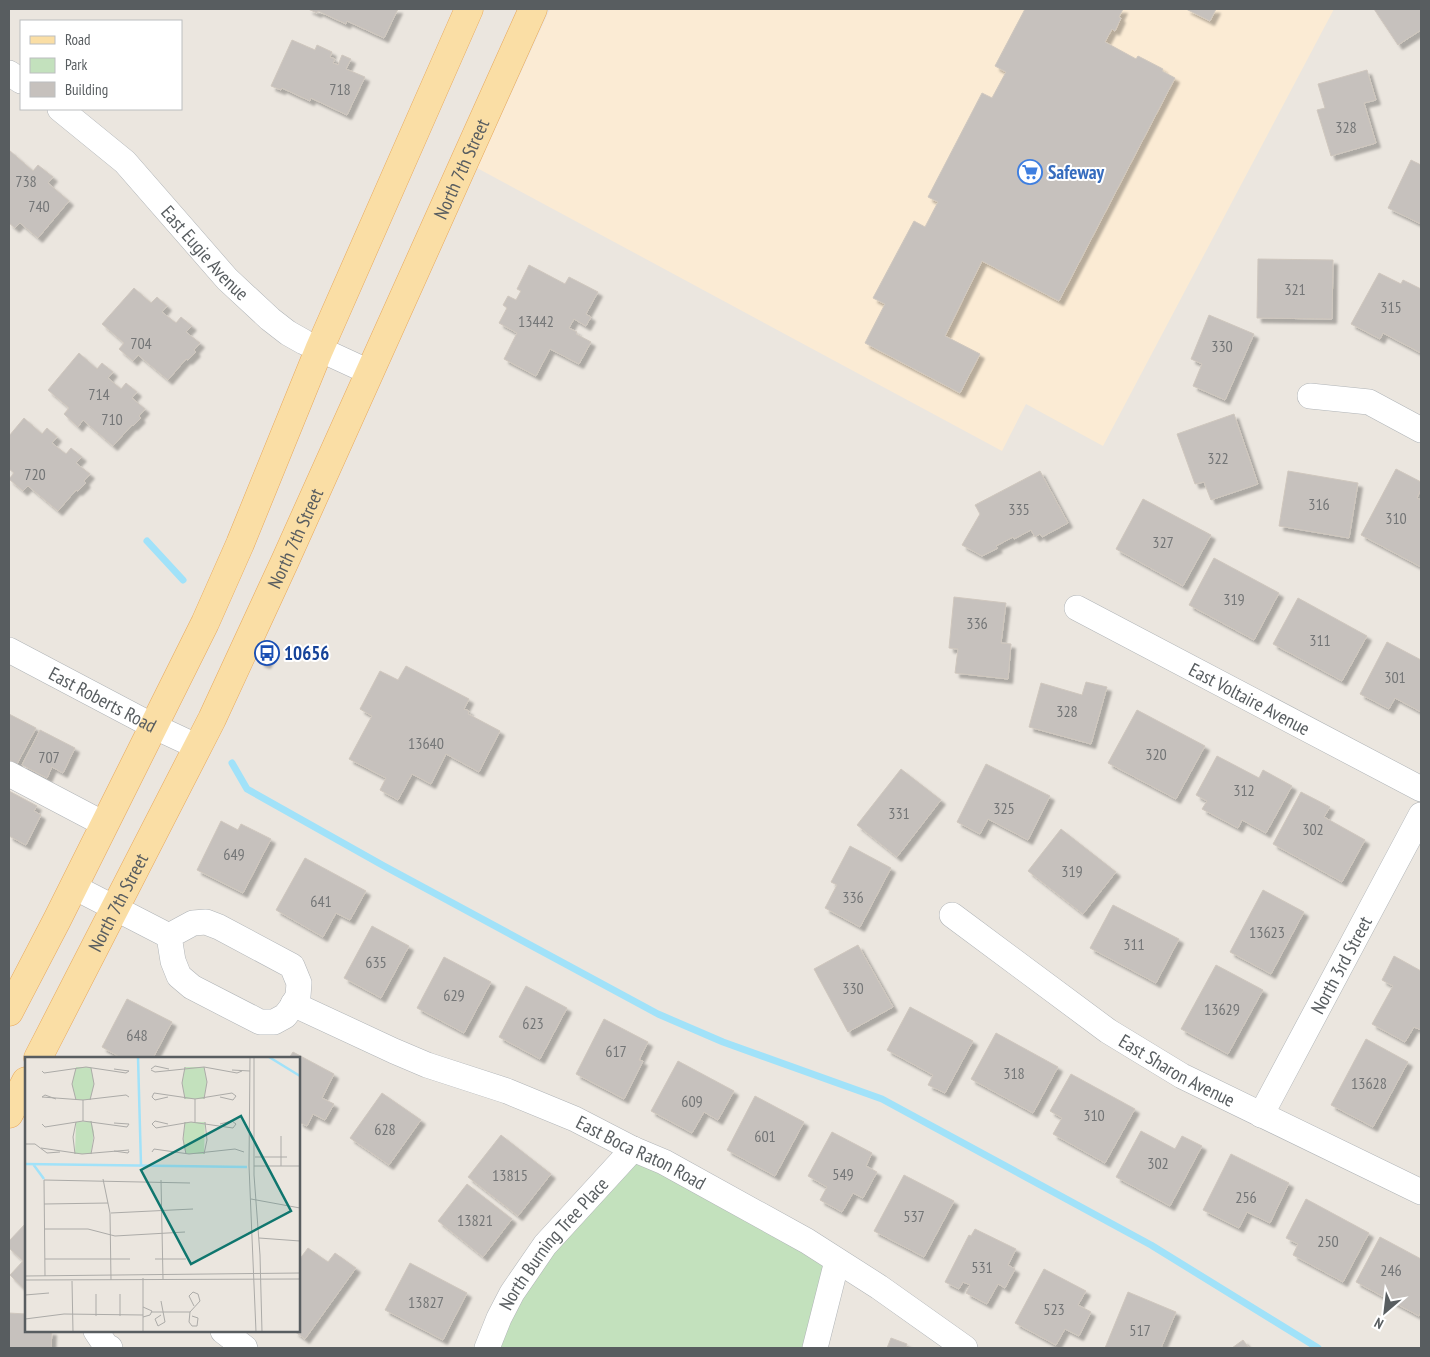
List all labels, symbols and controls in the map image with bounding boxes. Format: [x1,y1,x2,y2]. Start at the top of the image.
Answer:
legend [20,20,182,110]
text: Road [65,30,91,49]
text: Park [65,55,87,74]
house number: 718 [329,79,351,99]
text: Building [65,80,108,99]
street label: North 7th Street [428,114,494,223]
house number: 328 [1335,117,1357,137]
supermarket icon: Safeway [1017,159,1043,185]
place label: Safeway [1048,160,1105,184]
house number: 738 [15,171,37,191]
house number: 740 [28,196,50,216]
street label: East Eugie Avenue [156,200,254,305]
house number: 321 [1284,279,1306,299]
house number: 315 [1380,297,1402,317]
house number: 13442 [518,311,554,331]
house number: 704 [130,333,152,353]
house number: 330 [1211,336,1233,356]
house number: 714 [88,384,110,404]
house number: 710 [101,409,123,429]
house number: 322 [1207,448,1229,468]
house number: 720 [24,464,46,484]
street label: North 7th Street [262,484,328,592]
house number: 316 [1308,494,1330,514]
house number: 335 [1008,499,1030,519]
house number: 310 [1385,508,1407,528]
house number: 327 [1152,532,1174,552]
house number: 319 [1223,589,1245,609]
house number: 336 [966,613,988,633]
house number: 311 [1309,630,1331,650]
bus stop icon: 10656 [254,640,280,666]
place label: 10656 [284,641,329,665]
street label: East Voltaire Avenue [1185,657,1314,740]
street label: East Roberts Road [45,661,161,738]
house number: 301 [1384,667,1406,687]
house number: 328 [1056,701,1078,721]
house number: 13640 [408,733,444,753]
house number: 320 [1145,744,1167,764]
house number: 707 [38,747,60,767]
house number: 312 [1233,780,1255,800]
house number: 325 [993,798,1015,818]
house number: 331 [888,803,910,823]
house number: 302 [1302,819,1324,839]
house number: 649 [223,844,245,864]
street label: North 7th Street [83,848,153,955]
house number: 319 [1061,861,1083,881]
house number: 336 [842,887,864,907]
house number: 641 [310,891,332,911]
street label: North 3rd Street [1305,911,1377,1018]
house number: 13623 [1249,922,1285,942]
house number: 311 [1123,934,1145,954]
house number: 635 [365,952,387,972]
house number: 330 [842,978,864,998]
house number: 629 [443,985,465,1005]
house number: 13629 [1204,999,1240,1019]
house number: 623 [522,1013,544,1033]
house number: 648 [126,1025,148,1045]
street label: East Sharon Avenue [1115,1029,1239,1112]
house number: 617 [605,1041,627,1061]
inset map [25,1057,300,1332]
house number: 318 [1003,1063,1025,1083]
house number: 13628 [1351,1073,1387,1093]
house number: 609 [681,1091,703,1111]
house number: 310 [1083,1105,1105,1125]
street label: East Boca Raton Road [572,1110,710,1195]
house number: 628 [374,1119,396,1139]
house number: 601 [754,1126,776,1146]
house number: 302 [1147,1153,1169,1173]
house number: 549 [832,1164,854,1184]
house number: 13815 [492,1165,528,1185]
street label: North Burning Tree Place [493,1172,613,1314]
house number: 256 [1235,1187,1257,1207]
house number: 537 [903,1206,925,1226]
house number: 13821 [457,1210,493,1230]
house number: 250 [1317,1231,1339,1251]
house number: 531 [971,1257,993,1277]
house number: 246 [1380,1260,1402,1280]
north arrow [1360,1287,1410,1337]
house number: 13827 [408,1292,444,1312]
house number: 523 [1043,1299,1065,1319]
text: N [1371,1314,1386,1333]
house number: 517 [1129,1320,1151,1340]

